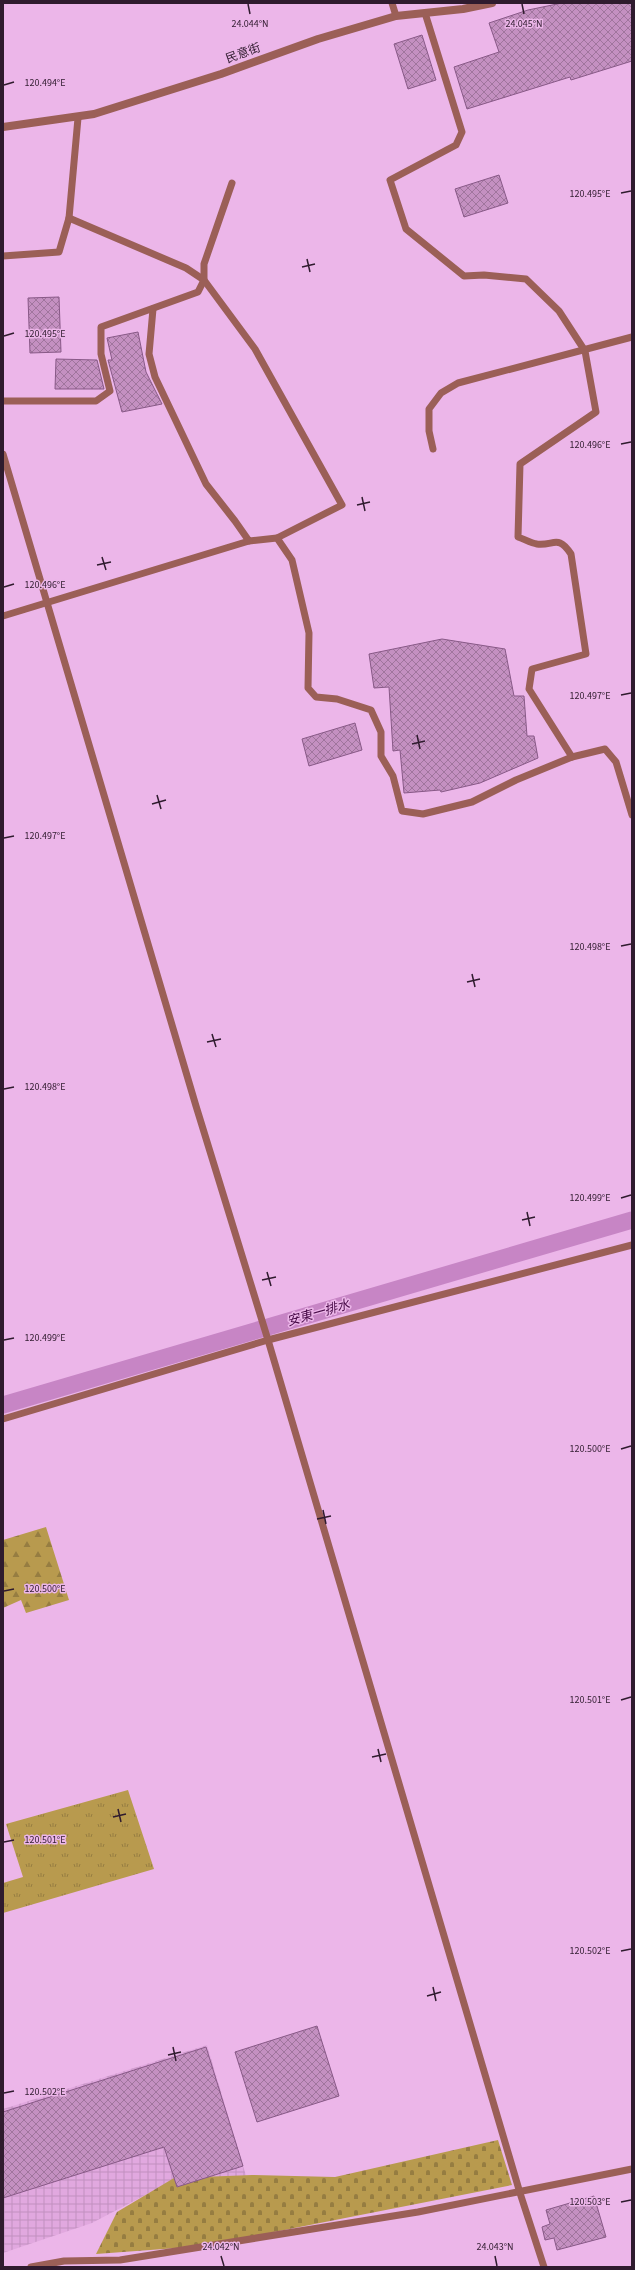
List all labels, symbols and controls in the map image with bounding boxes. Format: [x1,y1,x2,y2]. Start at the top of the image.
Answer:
text: 24.044°N [231,17,269,31]
text: 24.045°N [505,17,543,31]
street label: 民意街 [223,39,263,68]
text: 120.494°E [25,76,65,90]
text: 120.495°E [570,187,610,201]
text: 120.495°E [25,327,65,341]
text: 120.496°E [570,438,610,452]
text: 120.496°E [25,578,65,592]
text: 120.497°E [570,689,610,703]
text: 120.497°E [25,829,65,843]
text: 120.498°E [570,940,610,954]
text: 120.498°E [25,1080,65,1094]
text: 120.499°E [570,1191,610,1205]
water label: 安東一排水 [285,1295,353,1331]
text: 120.499°E [25,1331,65,1345]
text: 120.500°E [570,1442,610,1456]
text: 120.500°E [25,1582,65,1596]
text: 120.501°E [570,1693,610,1707]
text: 120.501°E [25,1833,65,1847]
text: 120.502°E [570,1944,610,1958]
text: 120.502°E [25,2085,65,2099]
text: 120.503°E [570,2195,610,2209]
text: 24.042°N [202,2240,240,2254]
text: 24.043°N [476,2240,514,2254]

